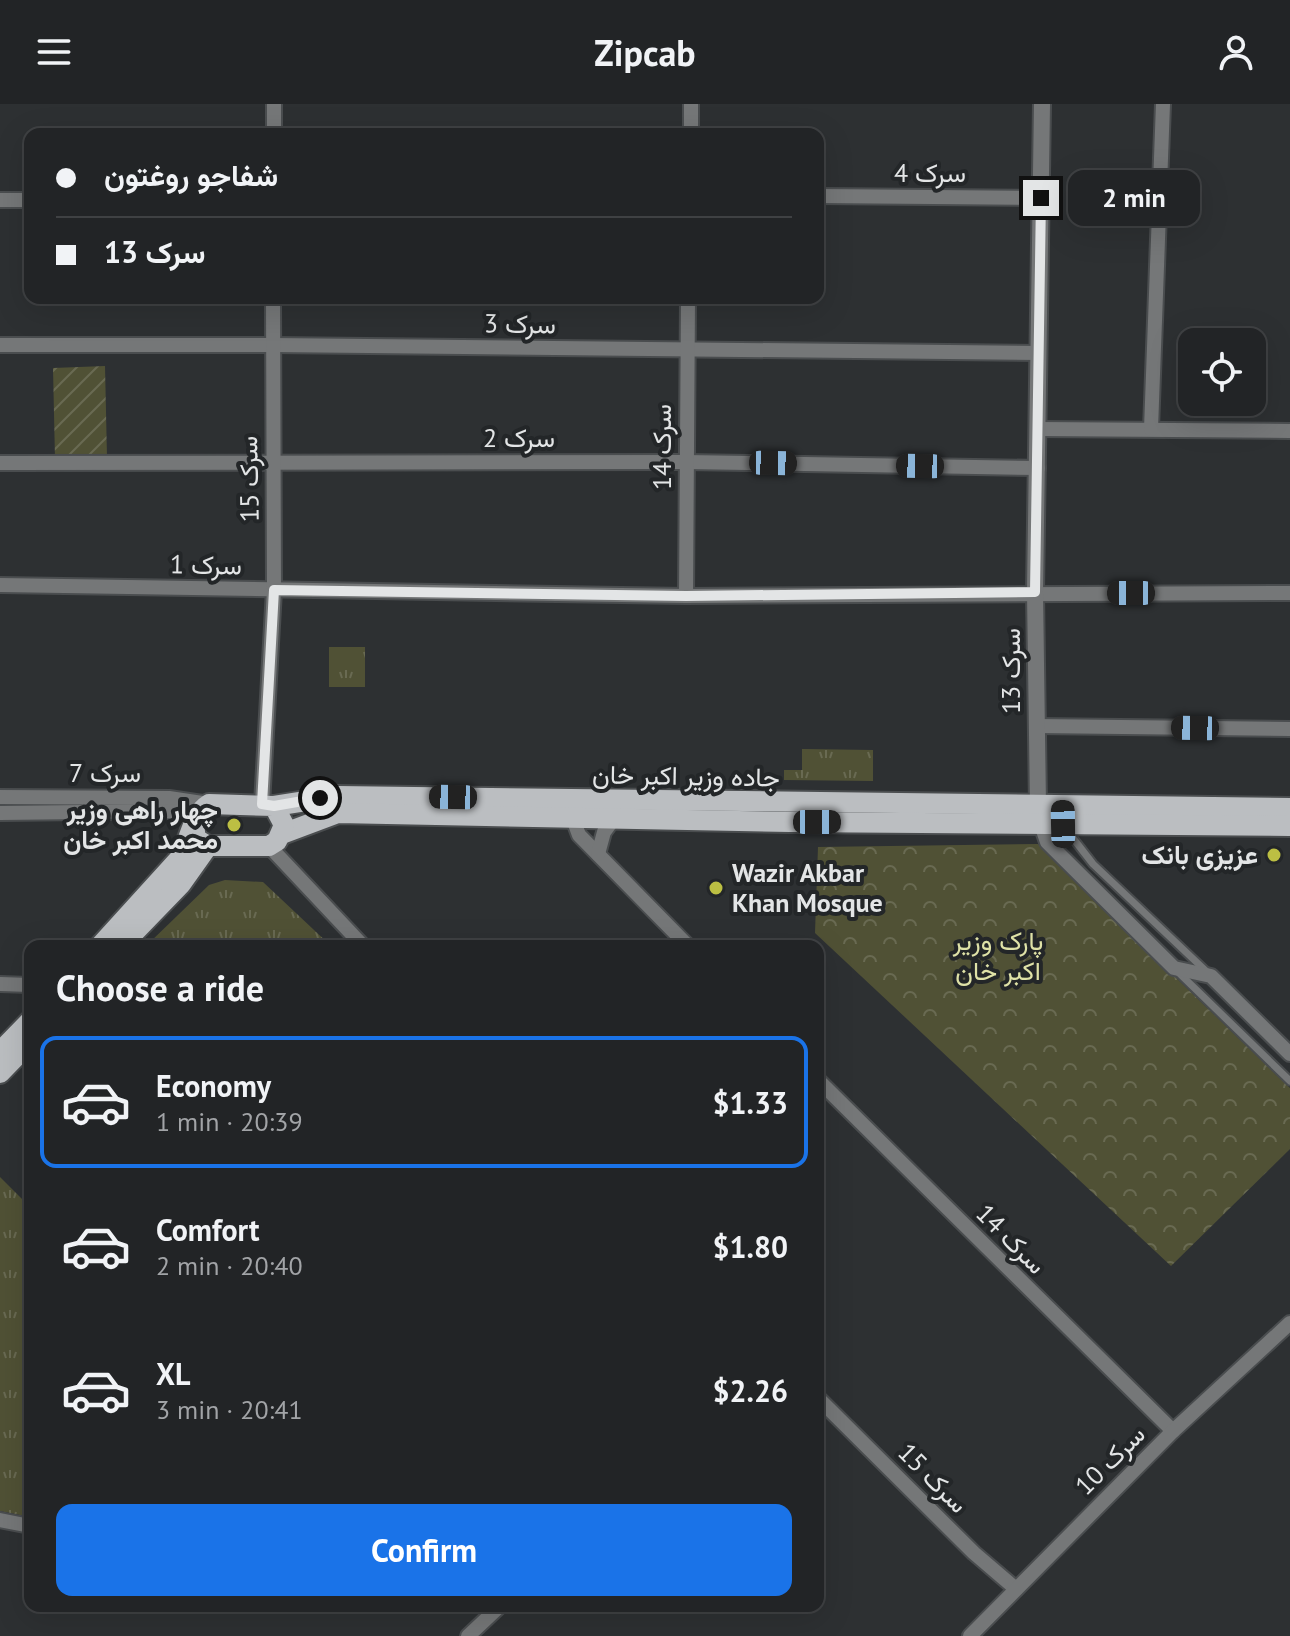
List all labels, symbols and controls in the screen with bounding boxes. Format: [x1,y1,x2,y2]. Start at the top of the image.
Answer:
text: Zipcab [594,29,696,76]
icon: menu [32,30,76,74]
icon: person [1214,30,1258,74]
text: شفاجو روغتون [104,155,278,194]
street label: سرک 4 [894,156,966,189]
callout: 2 min [1069,170,1201,226]
route end [1023,180,1059,216]
text: 2 min [1102,181,1166,214]
text: سرک 13 [104,232,206,271]
street label: سرک 3 [484,306,556,341]
map controls [1178,328,1266,416]
button: locate [1178,328,1266,416]
street label: سرک 14 [645,404,678,490]
street label: سرک 2 [483,421,555,454]
street label: سرک 15 [231,436,266,522]
car [749,451,797,475]
car [896,454,944,478]
street label: سرک 1 [170,547,242,582]
car [1107,581,1155,605]
street label: سرک 13 [994,628,1027,714]
car [1171,716,1219,740]
street label: سرک 7 [69,756,141,789]
street label: جاده وزیر اکبر خان [592,757,780,794]
route start [302,780,338,816]
car [429,785,477,809]
place label: چهار راهی وزیر محمد اکبر خان [63,793,218,856]
car [1051,800,1075,848]
car [793,810,841,834]
marker: چهار راهی وزیر محمد اکبر خان [225,816,243,834]
place label: عزیزی بانک [1141,838,1258,871]
marker: عزیزی بانک [1265,846,1283,864]
place label: Wazir Akbar Khan Mosque [732,856,883,919]
marker: Wazir Akbar Khan Mosque [707,879,725,897]
park label: پارک وزیر اکبر خان [952,924,1043,987]
text: Choose a ride [56,964,264,1011]
icon: car [60,1066,132,1138]
text: Economy [156,1066,271,1105]
text: $1.33 [713,1083,788,1122]
text: 1 min · 20:39 [156,1105,303,1138]
street label: سرک 14 [969,1197,1053,1281]
icon: car [60,1210,132,1282]
text: Comfort [156,1210,259,1249]
text: $1.80 [713,1227,788,1266]
text: 2 min · 20:40 [156,1249,303,1282]
icon: car [60,1354,132,1426]
text: XL [156,1354,190,1393]
text: $2.26 [713,1371,788,1410]
text: 3 min · 20:41 [156,1393,303,1426]
street label: سرک 10 [1068,1418,1152,1502]
street label: سرک 15 [891,1436,975,1520]
button: Confirm [56,1504,792,1596]

